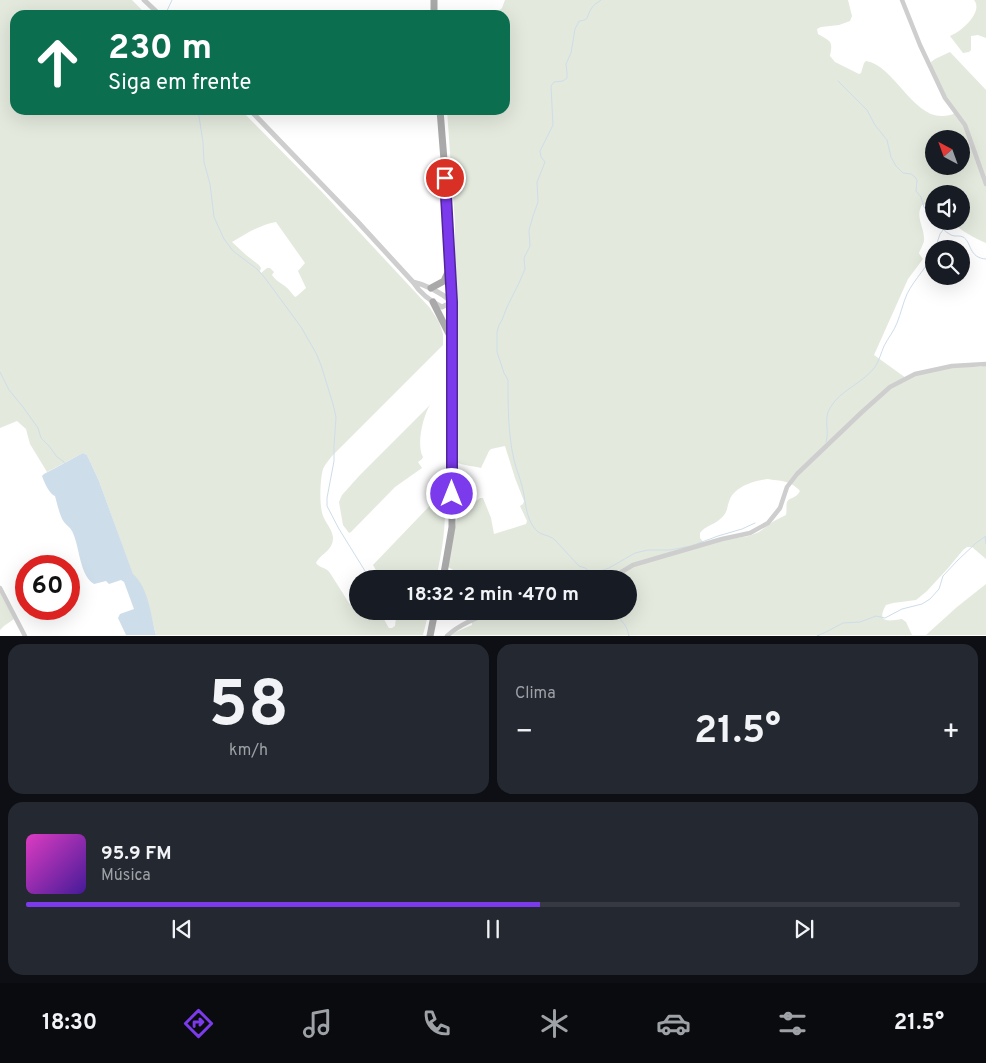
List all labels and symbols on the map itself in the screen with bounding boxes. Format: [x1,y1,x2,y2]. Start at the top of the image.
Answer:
north arrow [925,130,970,175]
pin [424,157,466,199]
position arrow [425,467,477,519]
speed limit sign: 60 [15,555,80,620]

